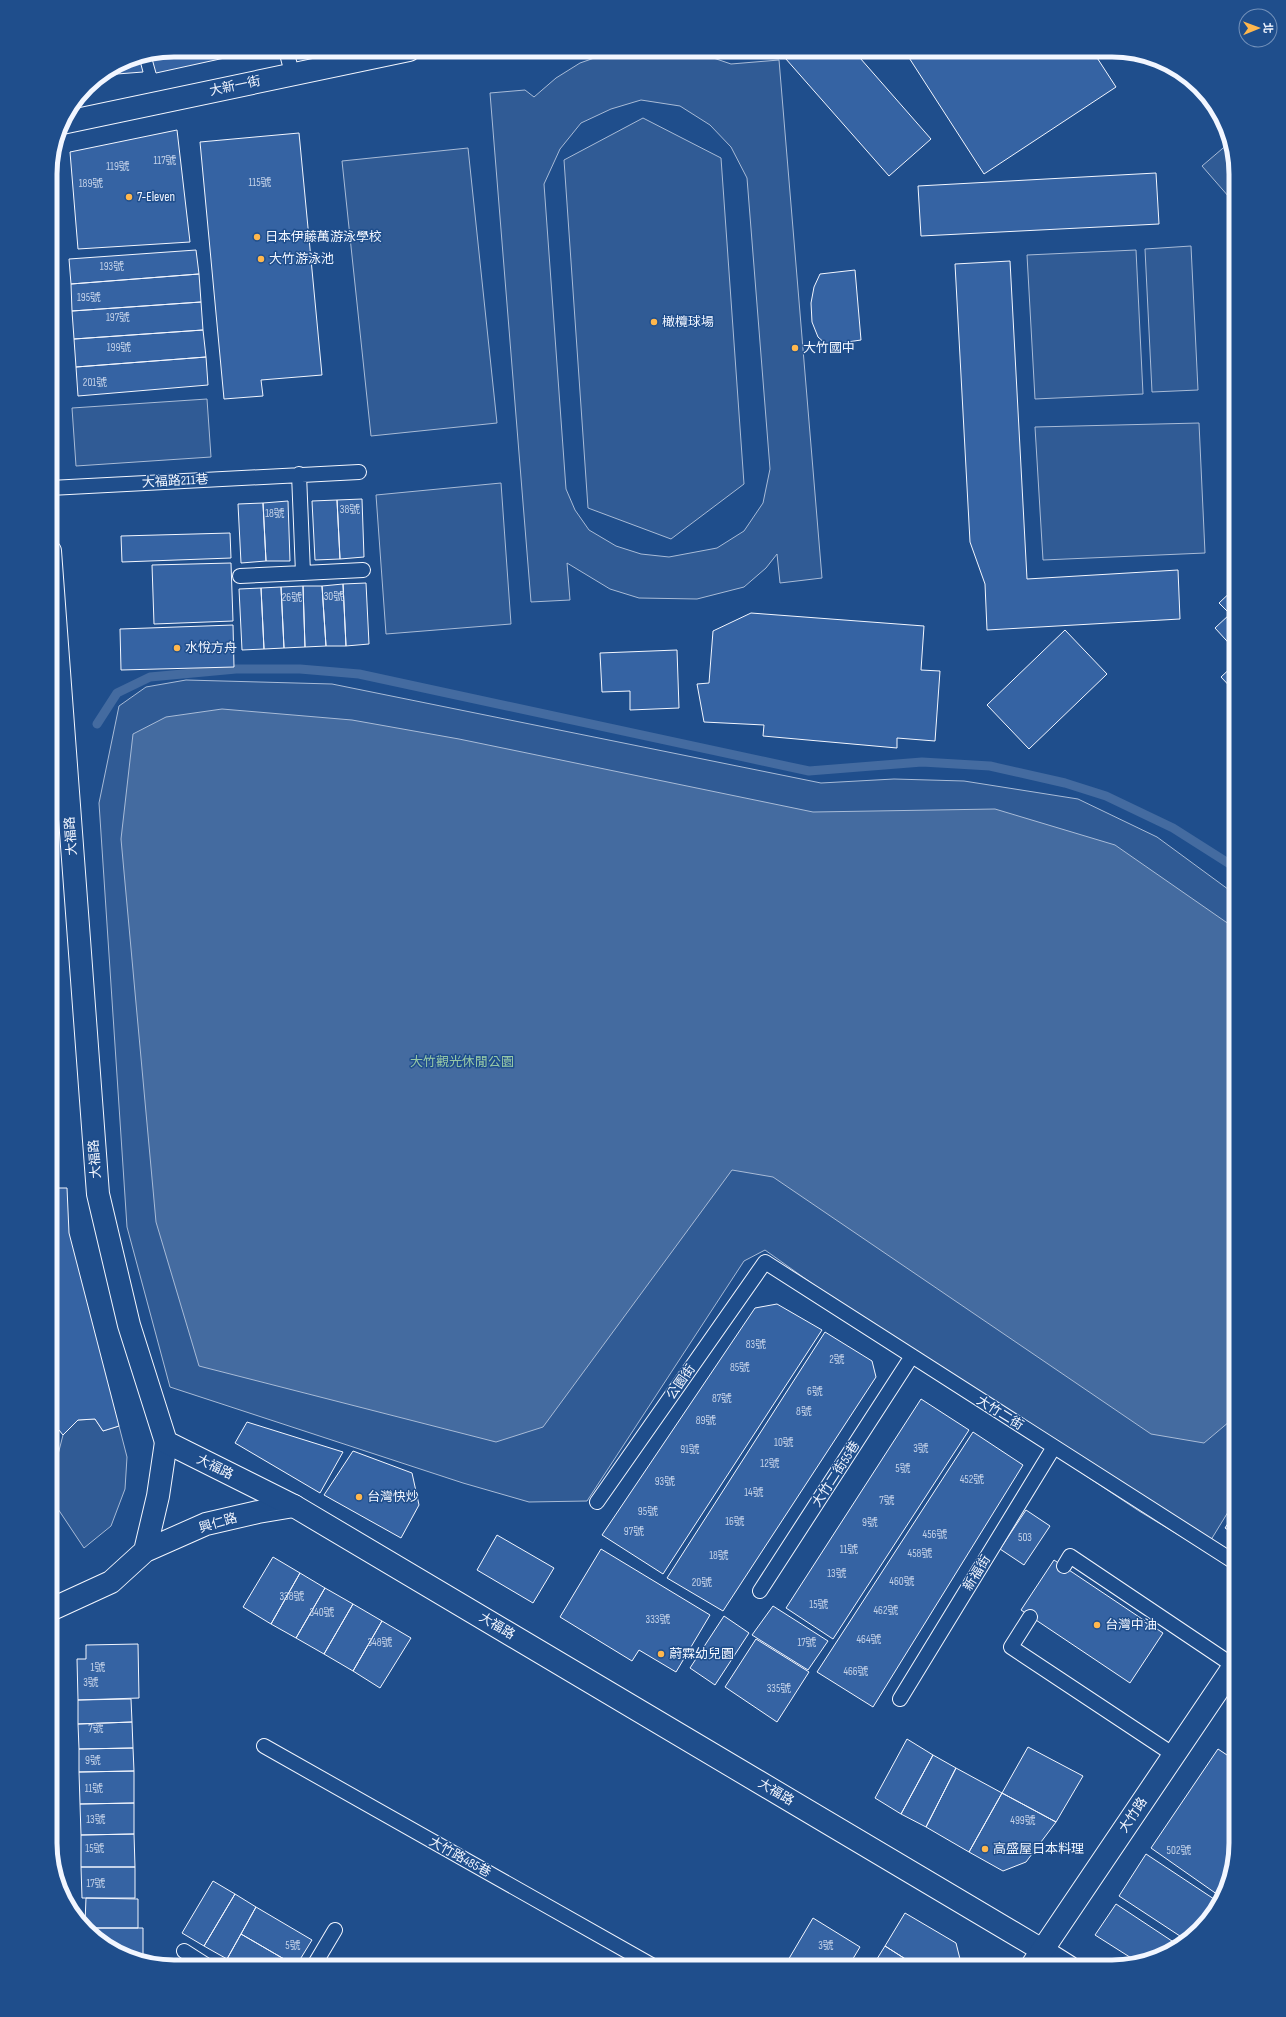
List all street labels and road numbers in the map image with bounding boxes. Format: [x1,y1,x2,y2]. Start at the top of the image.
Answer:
street label: 大新一街 [208,73,262,99]
street label: 大福路211巷 [141,471,209,491]
street label: 大福路 [62,816,80,856]
street label: 大福路 [86,1139,104,1179]
street label: 公園街 [663,1361,699,1403]
street label: 大竹二街 [974,1392,1026,1434]
street label: 大竹二街55巷 [809,1438,863,1510]
street label: 大福路 [194,1451,236,1483]
street label: 興仁路 [197,1510,239,1536]
street label: 新福街 [960,1552,994,1594]
street label: 大福路 [476,1609,518,1643]
street label: 大福路 [755,1775,797,1809]
street label: 大竹路 [1115,1794,1151,1836]
street label: 大竹路485巷 [426,1833,494,1881]

